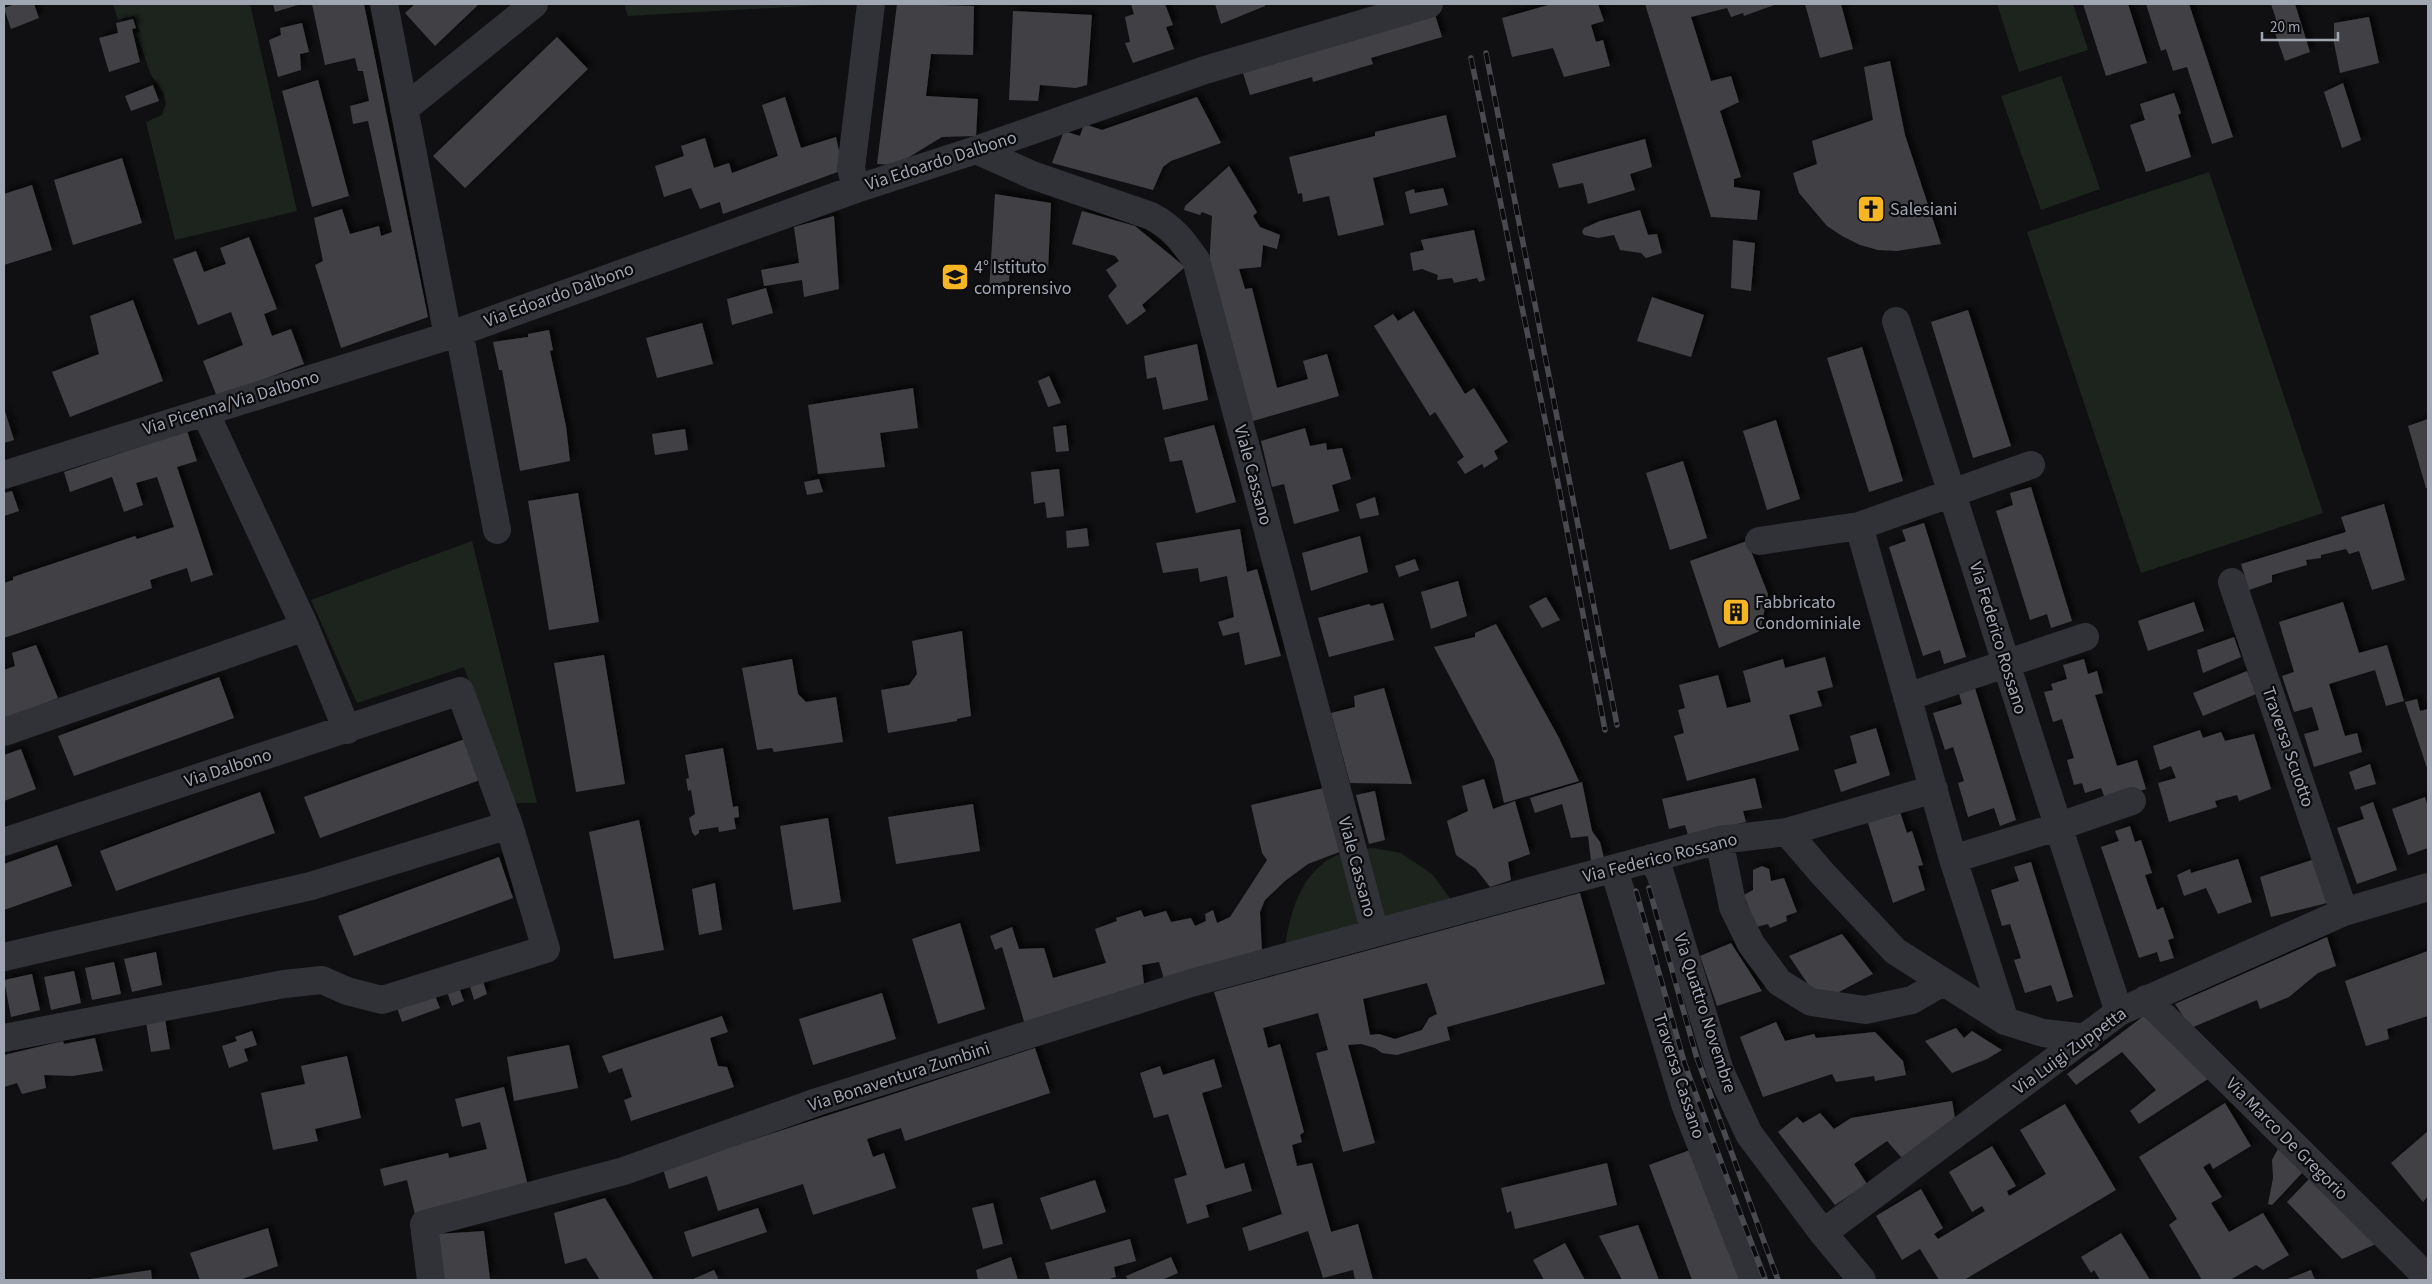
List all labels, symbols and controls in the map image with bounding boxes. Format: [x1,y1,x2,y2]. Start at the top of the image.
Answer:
scale bar [2262,10,2338,42]
text: 20 m [2270,17,2300,38]
street label: Via Edoardo Dalbono [862,125,1020,197]
church icon: Salesiani [1856,194,1886,224]
place label: Salesiani [1890,197,1958,222]
place label: 4° Istituto comprensivo [974,255,1071,301]
street label: Via Edoardo Dalbono [481,256,637,334]
school or university icon: 4° Istituto comprensivo [940,262,970,292]
street label: Via Picenna/Via Dalbono [140,364,322,442]
street label: Viale Cassano [1228,422,1278,528]
street label: Via Federico Rossano [1963,559,2033,717]
place label: Fabbricato Condominiale [1755,590,1861,636]
building icon: Fabbricato Condominiale [1721,597,1751,627]
street label: Traversa Scuotto [2256,683,2320,811]
street label: Via Dalbono [181,742,275,794]
street label: Viale Cassano [1332,814,1382,920]
street label: Via Federico Rossano [1580,827,1740,889]
street label: Via Quattro Novembre [1667,930,1743,1096]
street label: Via Luigi Zuppetta [2008,1001,2132,1101]
street label: Traversa Cassano [1647,1010,1711,1142]
street label: Via Bonaventura Zumbini [805,1036,993,1118]
street label: Via Marco De Gregorio [2220,1072,2354,1206]

